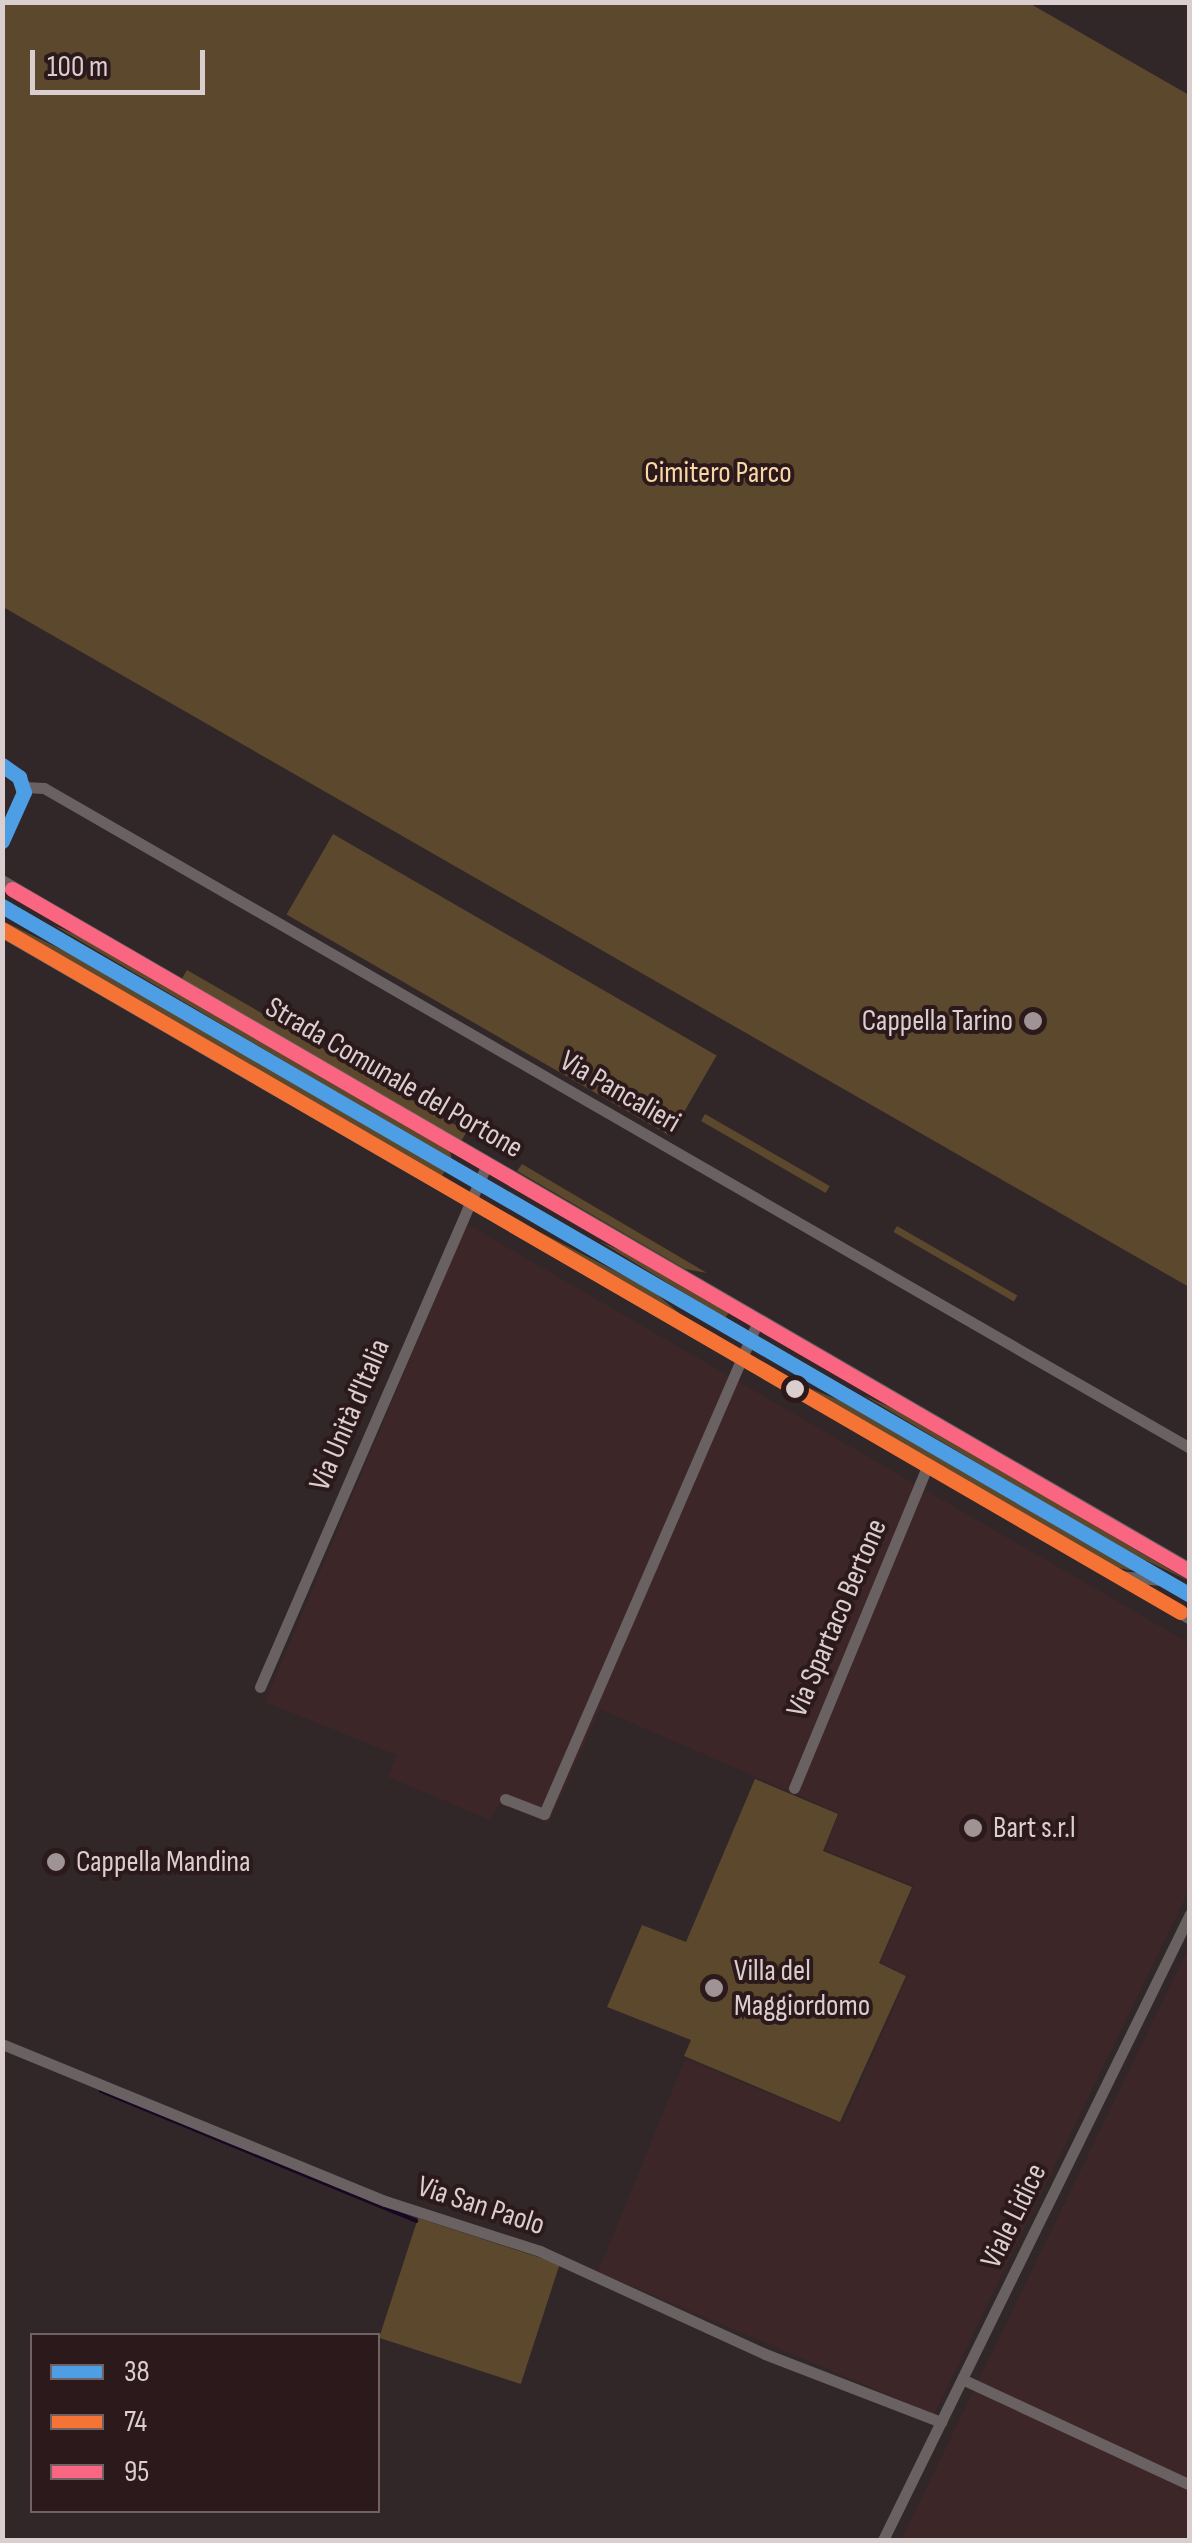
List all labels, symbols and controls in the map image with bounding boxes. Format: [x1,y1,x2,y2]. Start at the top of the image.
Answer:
scale bar [35,30,210,92]
text: 100 m [47,49,108,85]
park label: Cimitero Parco [644,455,792,491]
street label: Strada Comunale del Portone [259,990,529,1166]
place label: Cappella Tarino [862,1003,1013,1039]
marker: Cappella Tarino [1022,1010,1044,1032]
street label: Via Pancalieri [553,1043,687,1141]
street label: Via Unità d'Italia [302,1334,398,1496]
unlabelled marker [785,1379,805,1399]
street label: Via Spartaco Bertone [779,1514,895,1722]
place label: Bart s.r.l [993,1810,1075,1846]
marker: Bart s.r.l [962,1817,984,1839]
place label: Cappella Mandina [76,1844,251,1880]
marker: Cappella Mandina [45,1851,67,1873]
place label: Villa del Maggiordomo [734,1953,870,2024]
marker: Villa del Maggiordomo [703,1977,725,1999]
street label: Viale Lidice [973,2158,1055,2274]
street label: Via San Paolo [413,2169,549,2243]
legend [30,2333,380,2513]
text: 38 [124,2354,150,2390]
text: 74 [124,2404,147,2440]
text: 95 [124,2454,149,2490]

